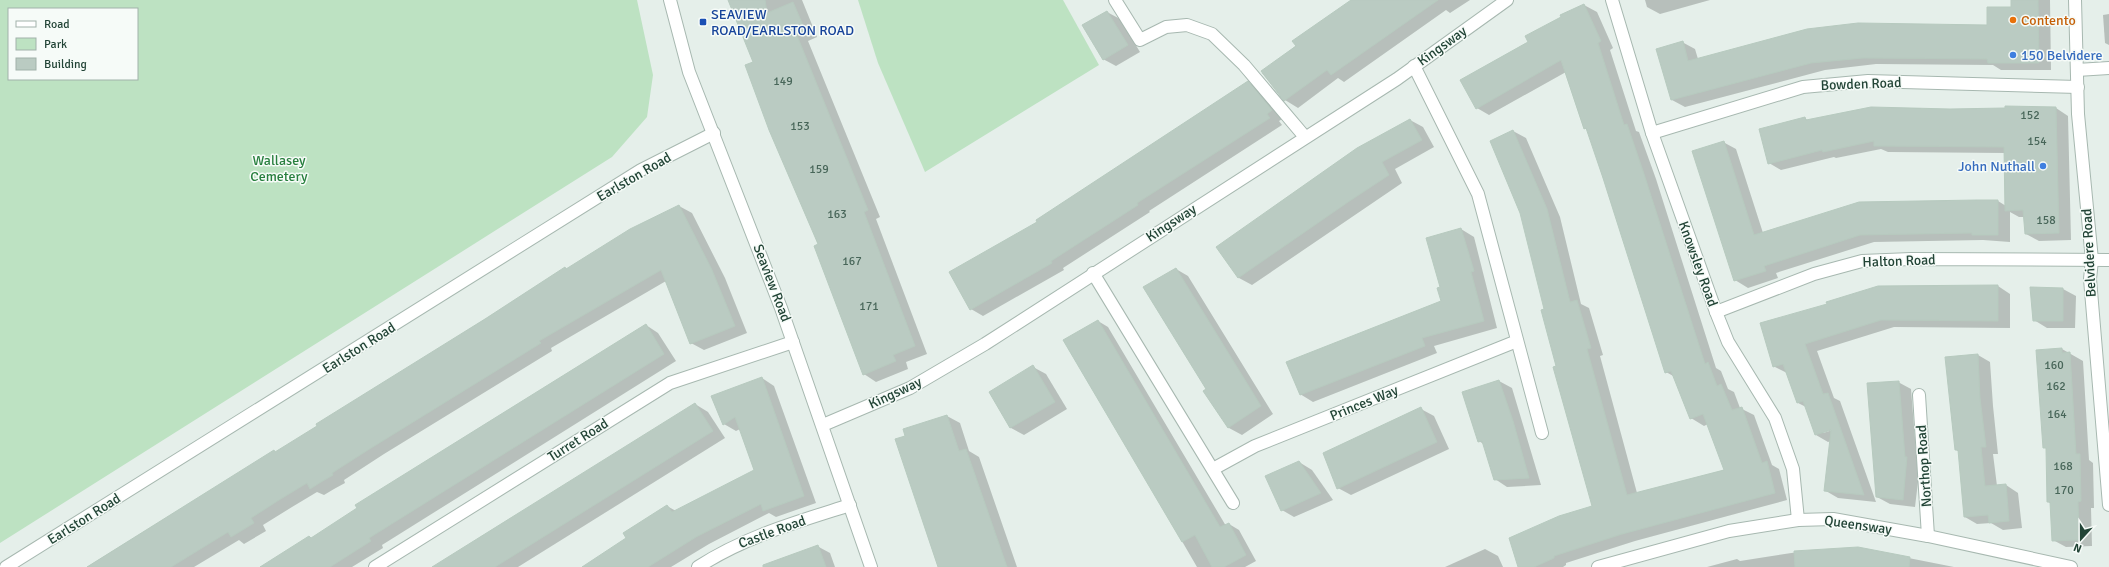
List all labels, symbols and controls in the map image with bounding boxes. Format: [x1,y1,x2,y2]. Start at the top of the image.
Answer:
place label: SEAVIEW ROAD/EARLSTON ROAD [711,6,854,39]
legend [8,8,138,80]
place label: Contento [2021,12,2076,29]
marker: Contento [2008,15,2018,25]
text: Road [44,17,70,32]
marker: SEAVIEW ROAD/EARLSTON ROAD [698,17,708,27]
street label: Kingsway [1414,22,1470,70]
text: Park [44,37,67,52]
place label: 150 Belvidere [2021,47,2103,64]
marker: 150 Belvidere [2008,50,2018,60]
text: Building [44,57,87,72]
house number: 149 [773,74,793,89]
street label: Bowden Road [1820,74,1902,94]
house number: 152 [2020,108,2040,123]
house number: 153 [790,119,810,134]
house number: 154 [2027,134,2047,149]
street label: Earlston Road [594,149,674,205]
park label: Wallasey Cemetery [250,152,308,185]
place label: John Nuthall [1958,158,2035,175]
marker: John Nuthall [2038,161,2048,171]
house number: 159 [809,162,829,177]
street label: Kingsway [1143,200,1200,246]
house number: 163 [827,207,847,222]
street label: Belvidere Road [2078,208,2100,298]
house number: 158 [2036,213,2056,228]
street label: Knowsley Road [1675,219,1721,309]
street label: Seaview Road [749,242,795,324]
street label: Halton Road [1862,251,1936,271]
house number: 167 [842,254,862,269]
house number: 171 [859,299,879,314]
street label: Earlston Road [319,319,399,377]
house number: 160 [2044,358,2064,373]
street label: Kingsway [866,373,925,413]
house number: 162 [2046,379,2066,394]
street label: Princes Way [1327,381,1401,424]
house number: 164 [2047,407,2067,422]
street label: Turret Road [545,415,611,465]
street label: Northop Road [1913,424,1935,508]
house number: 168 [2053,459,2073,474]
house number: 170 [2054,483,2074,498]
street label: Earlston Road [44,490,124,548]
street label: Castle Road [736,512,808,552]
street label: Queensway [1823,512,1893,538]
north arrow [2061,519,2101,559]
text: N [2072,540,2083,555]

